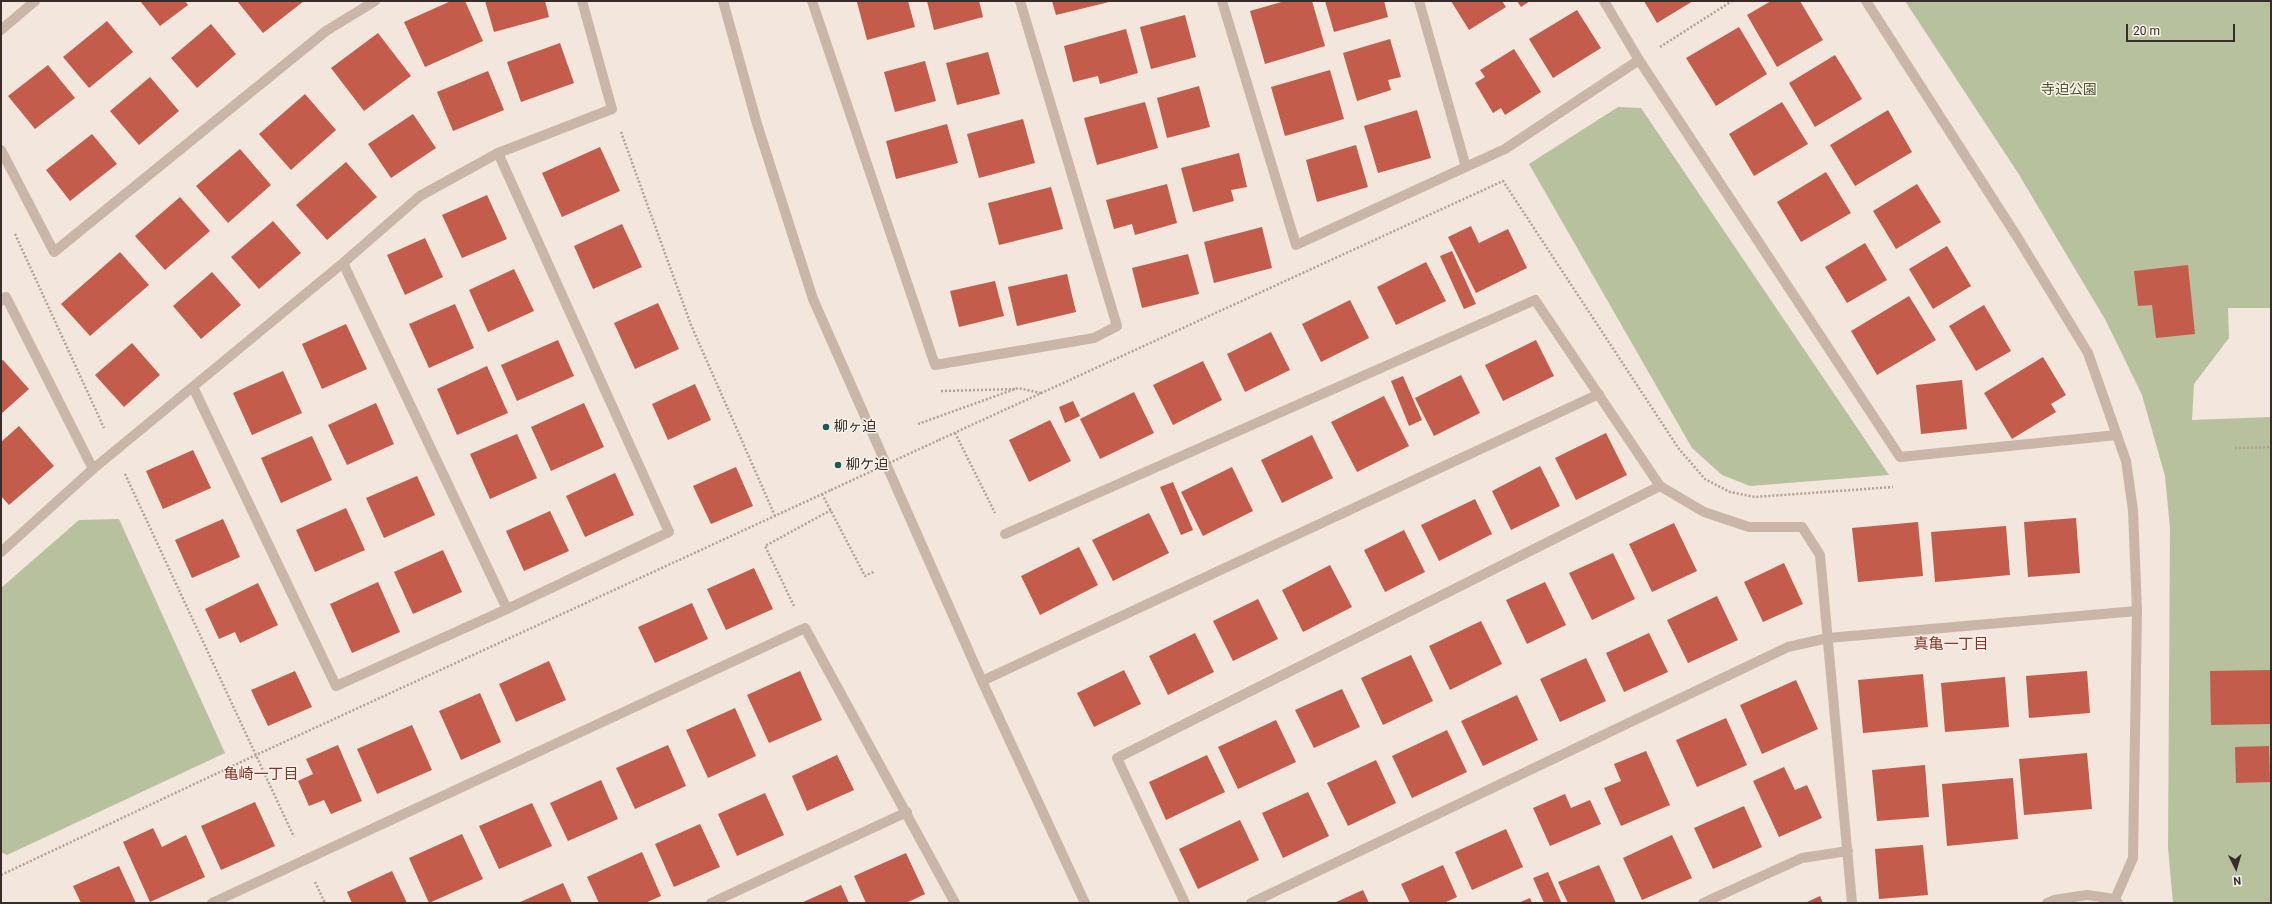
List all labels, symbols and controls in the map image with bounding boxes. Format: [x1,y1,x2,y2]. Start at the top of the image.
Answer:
scale bar [2128,16,2237,42]
text: 20 m [2133,24,2160,38]
park label: 寺迫公園 [2041,82,2097,98]
place label: 柳ヶ迫 [834,419,876,435]
marker: 柳ヶ迫 [821,422,831,432]
place label: 柳ケ迫 [846,457,888,473]
marker: 柳ケ迫 [833,460,843,470]
district label: 真亀一丁目 [1914,636,1988,654]
district label: 亀崎一丁目 [224,766,298,784]
north arrow [2216,848,2256,888]
text: N [2233,874,2242,887]

